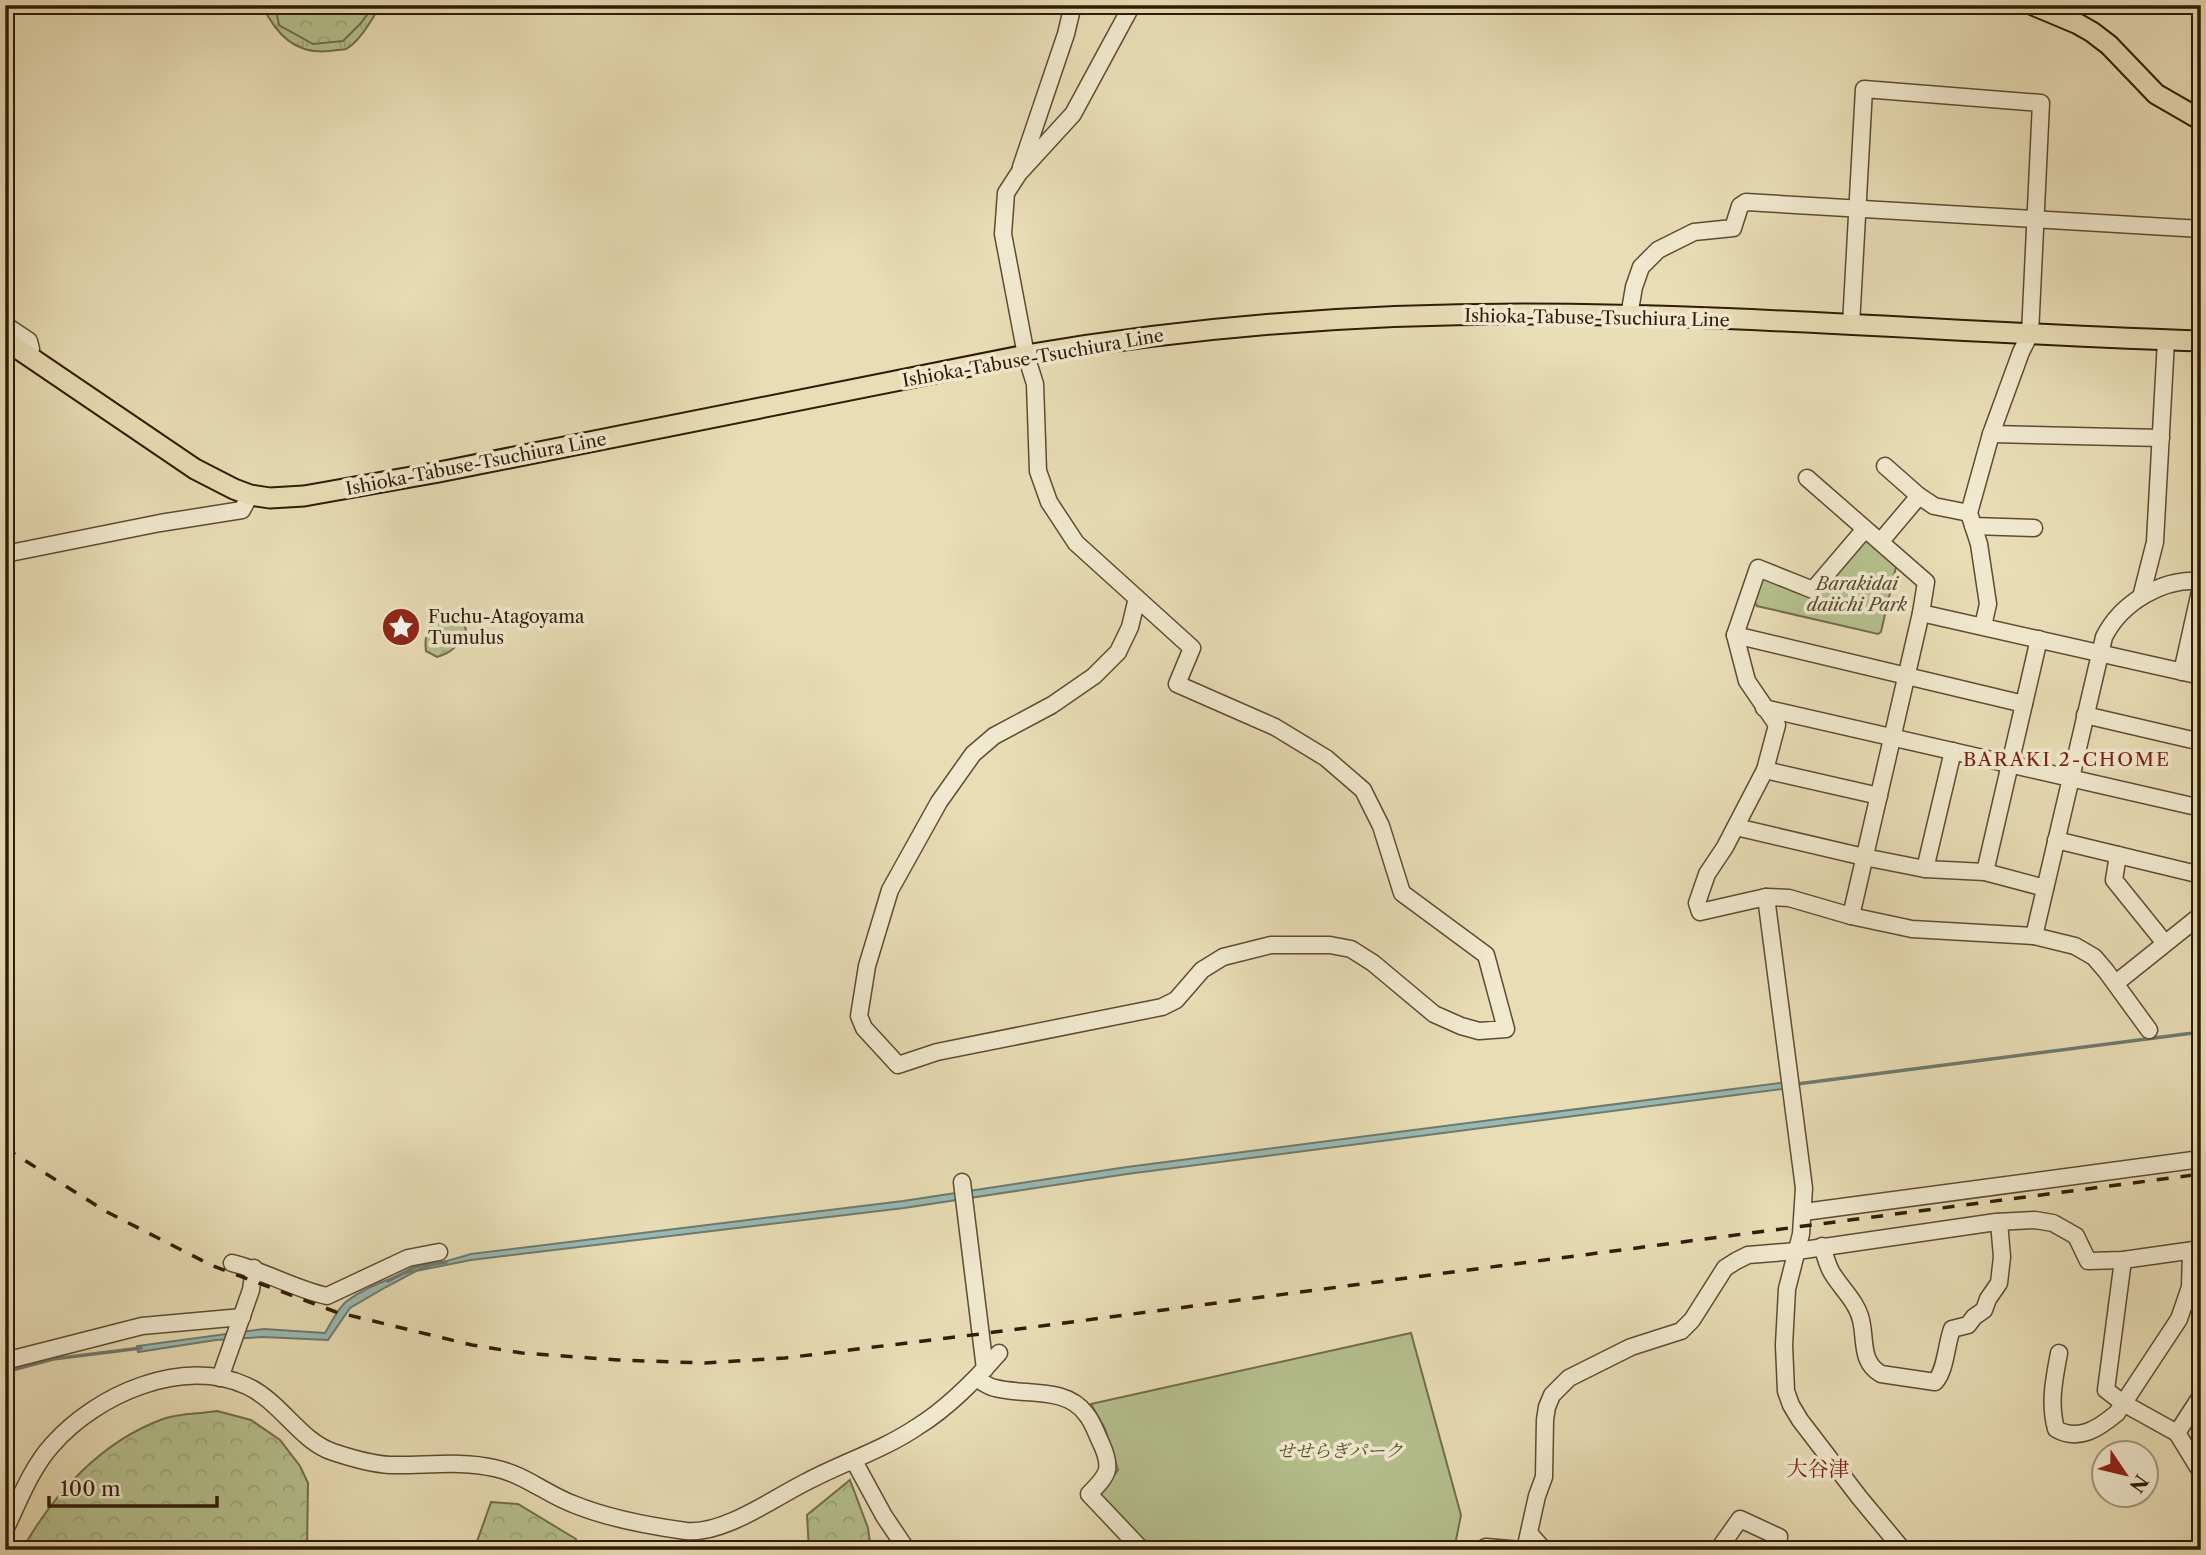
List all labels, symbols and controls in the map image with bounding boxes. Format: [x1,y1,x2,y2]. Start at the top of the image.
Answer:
street label: Ishioka-Tabuse-Tsuchiura Line [1464,305,1730,331]
street label: Ishioka-Tabuse-Tsuchiura Line [900,324,1166,392]
street label: Ishioka-Tabuse-Tsuchiura Line [344,428,608,500]
park label: Barakidai daiichi Park [1807,573,1908,616]
place icon: Fuchu-Atagoyama Tumulus [380,606,422,648]
place label: Fuchu-Atagoyama Tumulus [428,606,585,649]
district label: BARAKI 2-CHOME [1963,748,2171,771]
park label: せせらぎパーク [1277,1440,1403,1462]
north arrow [2090,1440,2160,1510]
district label: 大谷津 [1787,1456,1850,1481]
scale bar [49,1464,217,1508]
text: N [2124,1470,2153,1497]
text: 100 m [60,1476,121,1501]

